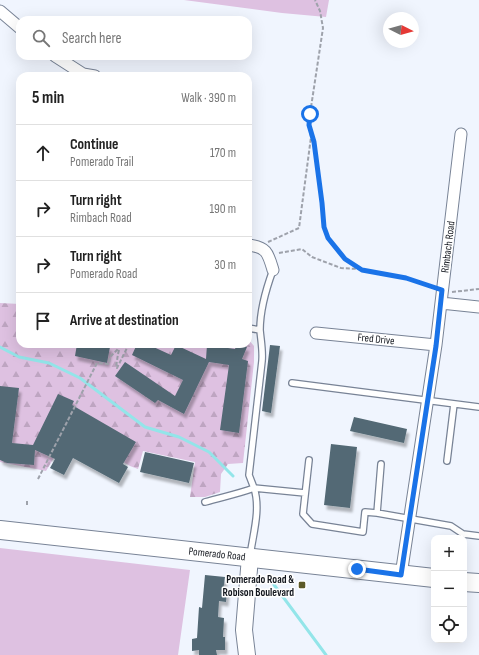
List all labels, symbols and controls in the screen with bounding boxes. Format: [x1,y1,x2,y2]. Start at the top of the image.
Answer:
north arrow [383,12,419,48]
search box [16,16,252,60]
icon: search [30,27,52,49]
text: Search here [62,29,122,48]
text: 5 min [32,88,64,108]
text: Walk · 390 m [181,90,236,106]
route start [301,105,319,123]
text: Continue [70,135,119,154]
icon: ahead [32,142,54,164]
text: 170 m [210,145,236,161]
text: Pomerado Trail [70,154,134,170]
text: Turn right [70,191,122,210]
icon: right [32,198,54,220]
text: 190 m [209,201,236,217]
text: Rimbach Road [70,210,132,226]
street label: Rimbach Road [438,220,458,274]
text: Turn right [70,247,122,266]
icon: right [32,254,54,276]
text: 30 m [214,257,236,273]
text: Pomerado Road [70,266,138,282]
icon: arrive [32,310,54,332]
text: Arrive at destination [70,311,179,330]
street label: Fred Drive [357,331,395,347]
map controls [431,535,467,643]
button: + [431,535,467,571]
street label: Pomerado Road [188,545,246,563]
route end [348,560,366,578]
button: − [431,571,467,607]
place label: Pomerado Road & Robison Boulevard [223,573,294,599]
marker: Pomerado Road & Robison Boulevard [297,580,307,590]
button: locate [431,607,467,643]

